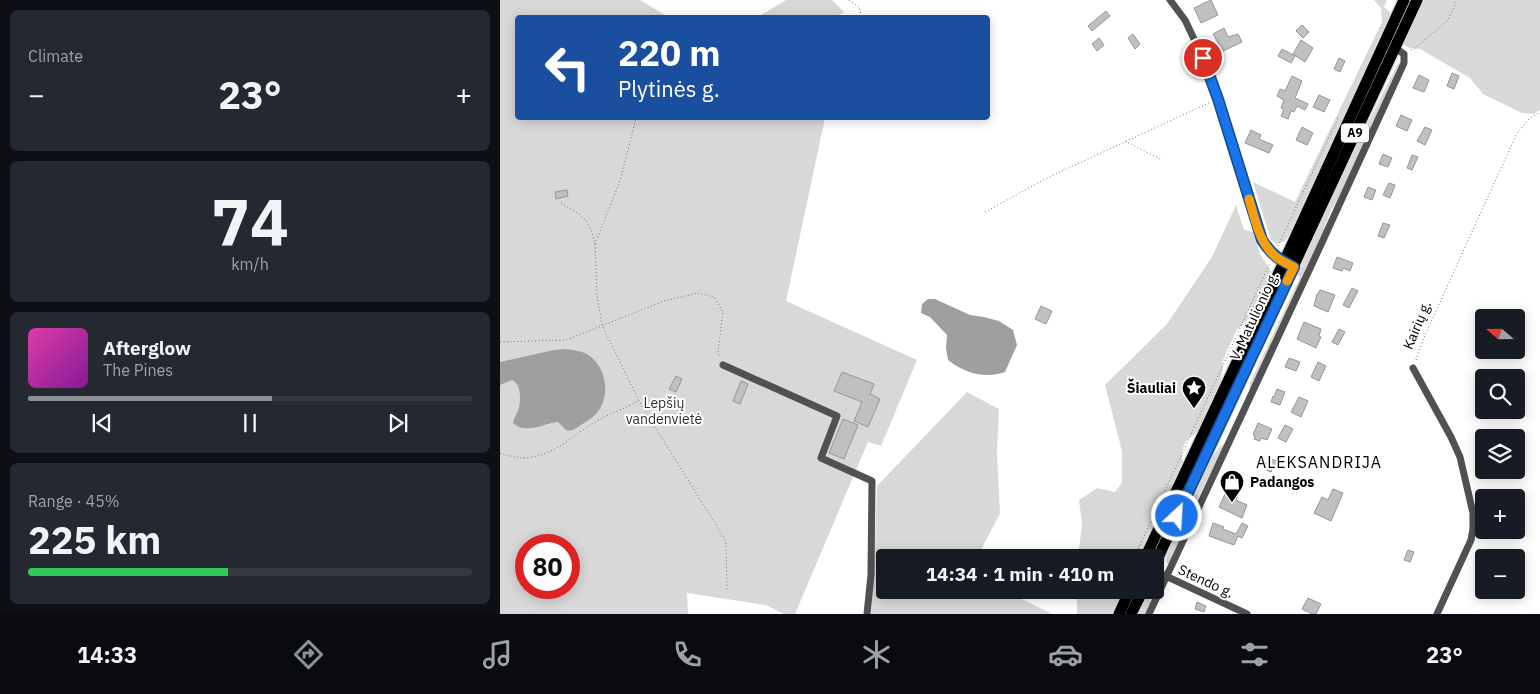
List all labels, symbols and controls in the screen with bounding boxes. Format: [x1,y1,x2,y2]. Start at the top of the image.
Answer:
text: 220 m [618,30,721,76]
icon: left [535,35,600,100]
pin [1182,37,1224,79]
icon: arrive [1189,44,1217,72]
text: Climate [28,46,83,66]
text: 23° [218,70,282,119]
text: Plytinės g. [618,74,720,103]
text: − [28,76,45,113]
text: + [455,76,472,113]
road number: A9 [1341,124,1369,142]
text: 74 [211,179,289,264]
text: km/h [231,254,269,274]
street label: V. Matulionio g. [1226,269,1282,363]
street label: Kairių g. [1399,298,1435,352]
north arrow [1475,309,1525,359]
map controls [1475,309,1525,599]
text: Afterglow [103,336,191,360]
text: The Pines [103,360,173,380]
button: search [1475,369,1525,419]
place icon: Šiauliai [1181,375,1207,409]
place label: Šiauliai [1127,378,1176,397]
park label: Lepšių vandenvietė [626,394,703,428]
icon: previous [88,409,116,437]
icon: pause [236,409,264,437]
icon: next [384,409,412,437]
button: layers [1475,429,1525,479]
district label: ALEKSANDRIJA [1256,452,1382,472]
shop icon: Padangos [1219,469,1245,503]
place label: Padangos [1250,473,1314,491]
position arrow [1150,489,1202,541]
button: + [1475,489,1525,539]
text: Range · 45% [28,491,120,511]
text: 225 km [28,515,161,564]
speed limit sign: 80 [515,534,580,599]
button: − [1475,549,1525,599]
street label: Stendo g. [1175,560,1237,602]
text: 14:34 · 1 min · 410 m [926,562,1114,586]
icon: directions [291,637,326,672]
icon: music [480,637,515,672]
icon: phone [670,637,705,672]
icon: climate [859,637,894,672]
icon: car [1048,637,1083,672]
icon: filters [1237,637,1272,672]
text: 14:33 [77,640,137,669]
text: 23° [1426,640,1463,669]

